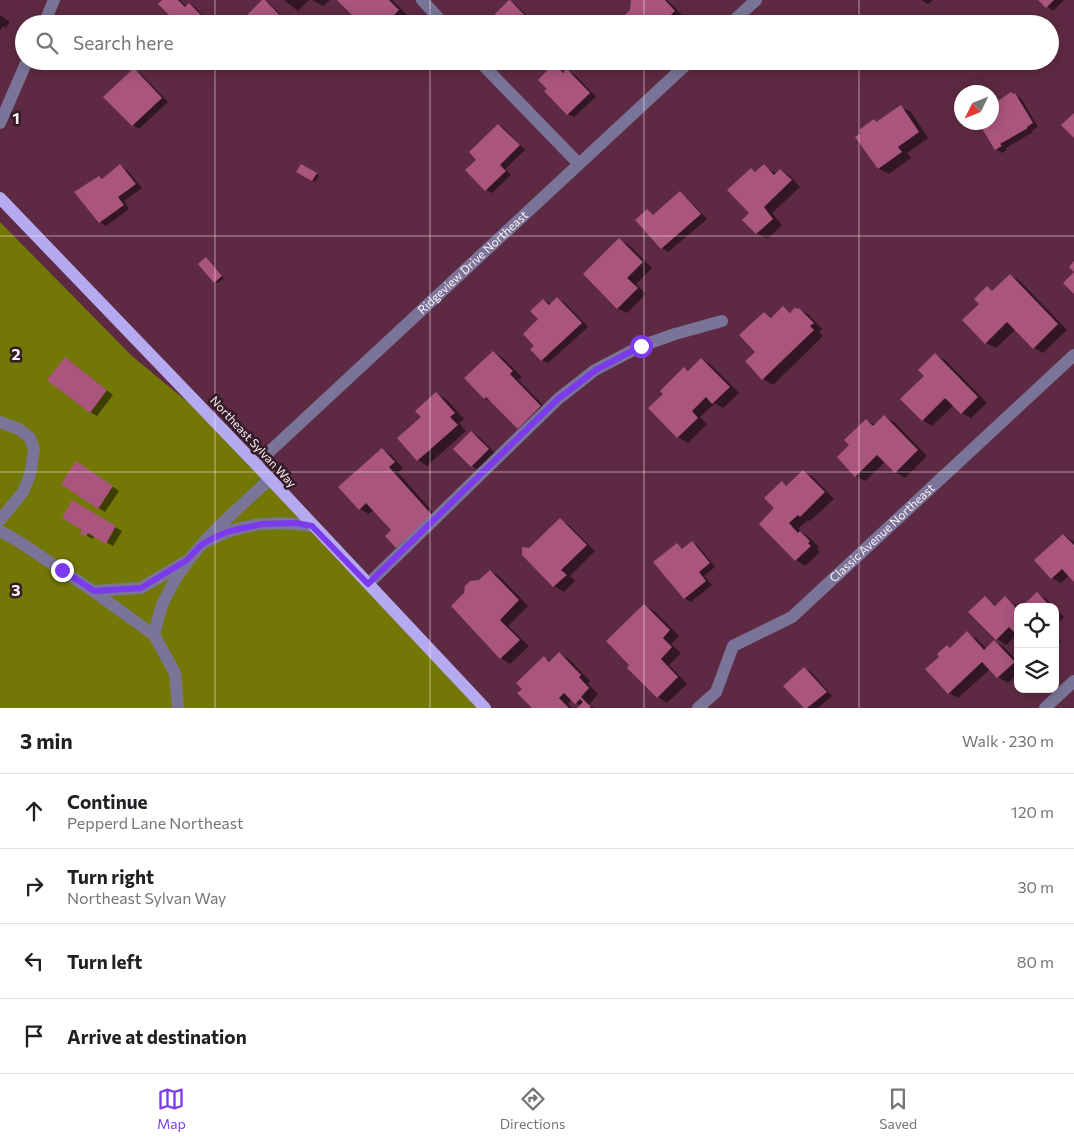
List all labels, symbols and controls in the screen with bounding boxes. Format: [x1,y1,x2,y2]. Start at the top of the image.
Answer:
search box [15,15,1059,70]
icon: search [33,29,61,57]
text: Search here [73,31,173,54]
north arrow [954,85,999,130]
text: 1 [12,108,20,127]
street label: Ridgeview Drive Northeast [414,207,530,316]
route start [630,335,653,358]
text: 2 [11,344,21,363]
street label: Northeast Sylvan Way [208,393,300,490]
street label: Classic Avenue Northeast [826,480,937,585]
route end [51,559,74,582]
text: 3 [11,580,21,599]
map controls [1014,603,1059,693]
button: locate [1014,603,1059,648]
button: layers [1014,648,1059,693]
text: 3 min [20,728,73,753]
text: Walk · 230 m [962,731,1054,750]
text: Continue [67,790,147,813]
icon: ahead [20,797,48,825]
text: 120 m [1011,802,1054,821]
text: Pepperd Lane Northeast [67,813,244,832]
text: Turn right [67,865,154,888]
icon: right [20,872,48,900]
text: 30 m [1017,877,1054,896]
text: Northeast Sylvan Way [67,888,226,907]
icon: left [20,947,48,975]
text: Turn left [67,950,142,973]
text: 80 m [1017,952,1054,971]
icon: arrive [20,1022,48,1050]
text: Arrive at destination [67,1025,247,1048]
tab: Map [157,1085,186,1132]
tab: Directions [500,1085,565,1132]
tab: Saved [879,1085,917,1132]

